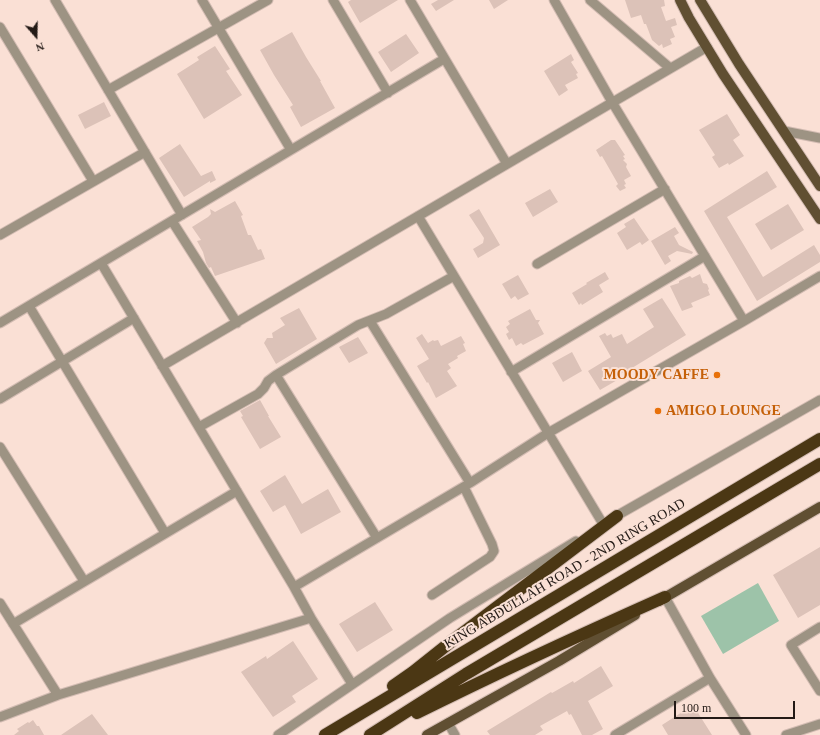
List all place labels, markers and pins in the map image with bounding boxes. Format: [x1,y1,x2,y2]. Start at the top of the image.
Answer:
place label: MOODY CAFFE [615,367,709,383]
marker: MOODY CAFFE [712,370,722,380]
place label: AMIGO LOUNGE [666,403,768,419]
marker: AMIGO LOUNGE [653,406,663,416]

